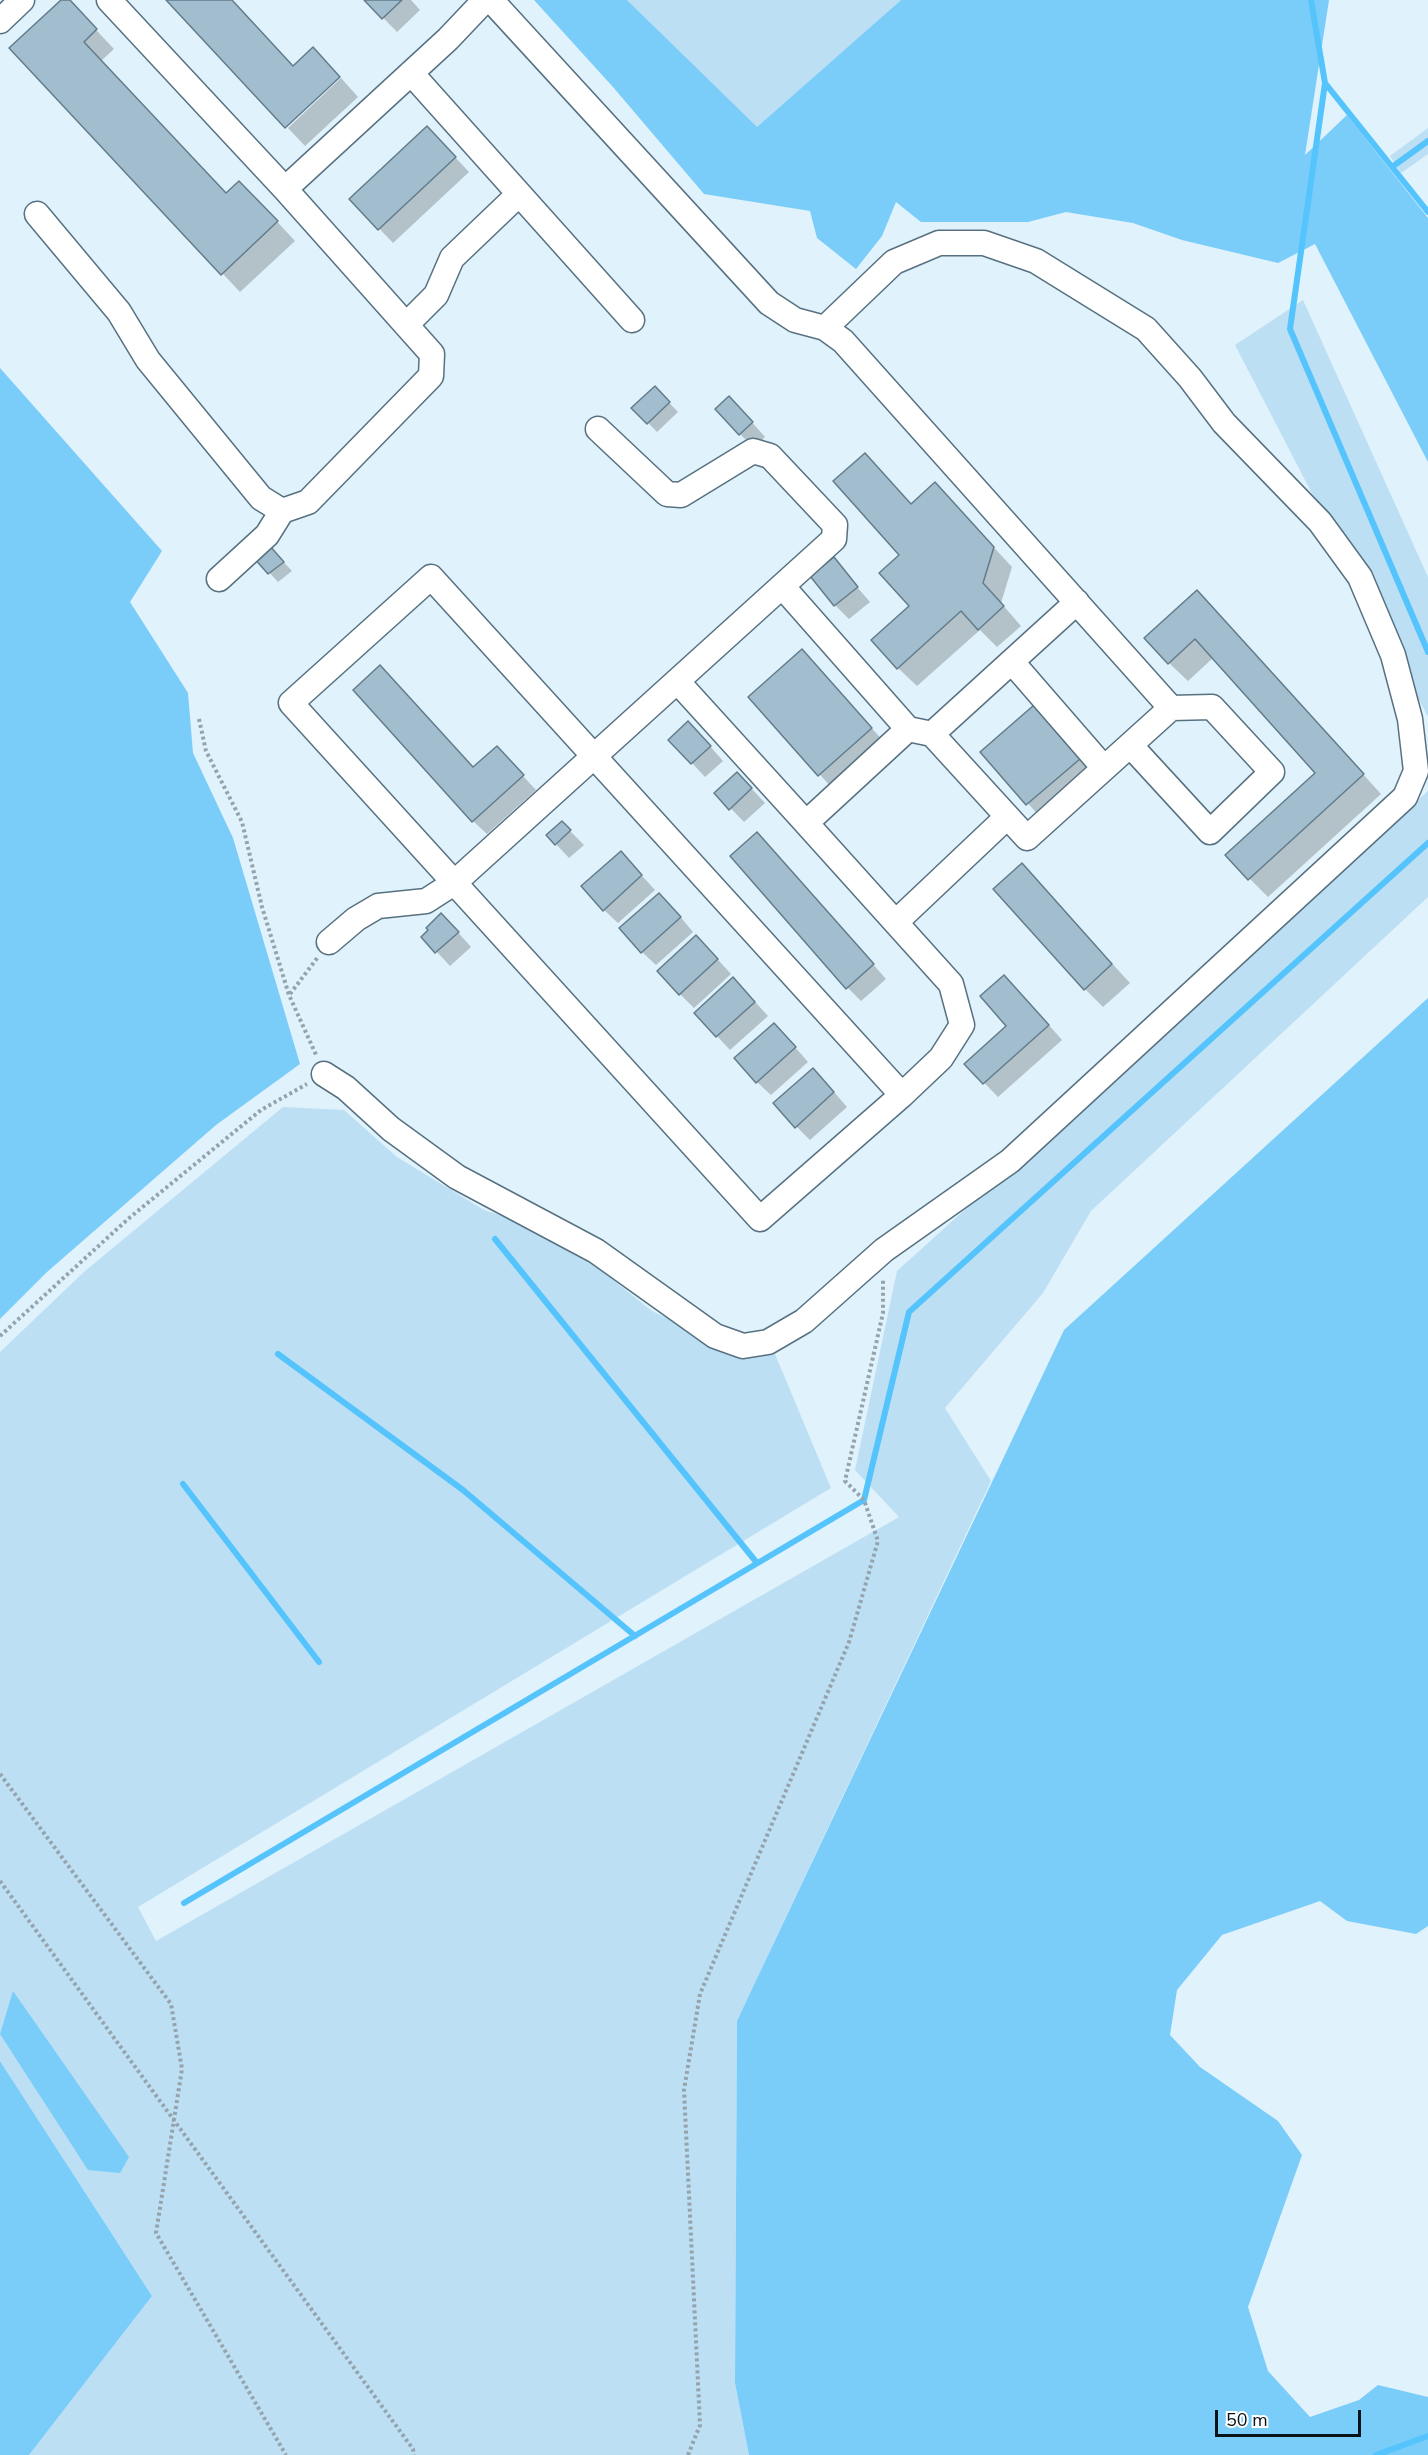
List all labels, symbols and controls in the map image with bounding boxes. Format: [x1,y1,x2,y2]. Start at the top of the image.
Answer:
scale bar [1218,2398,1364,2436]
text: 50 m [1226,2408,1268,2432]

